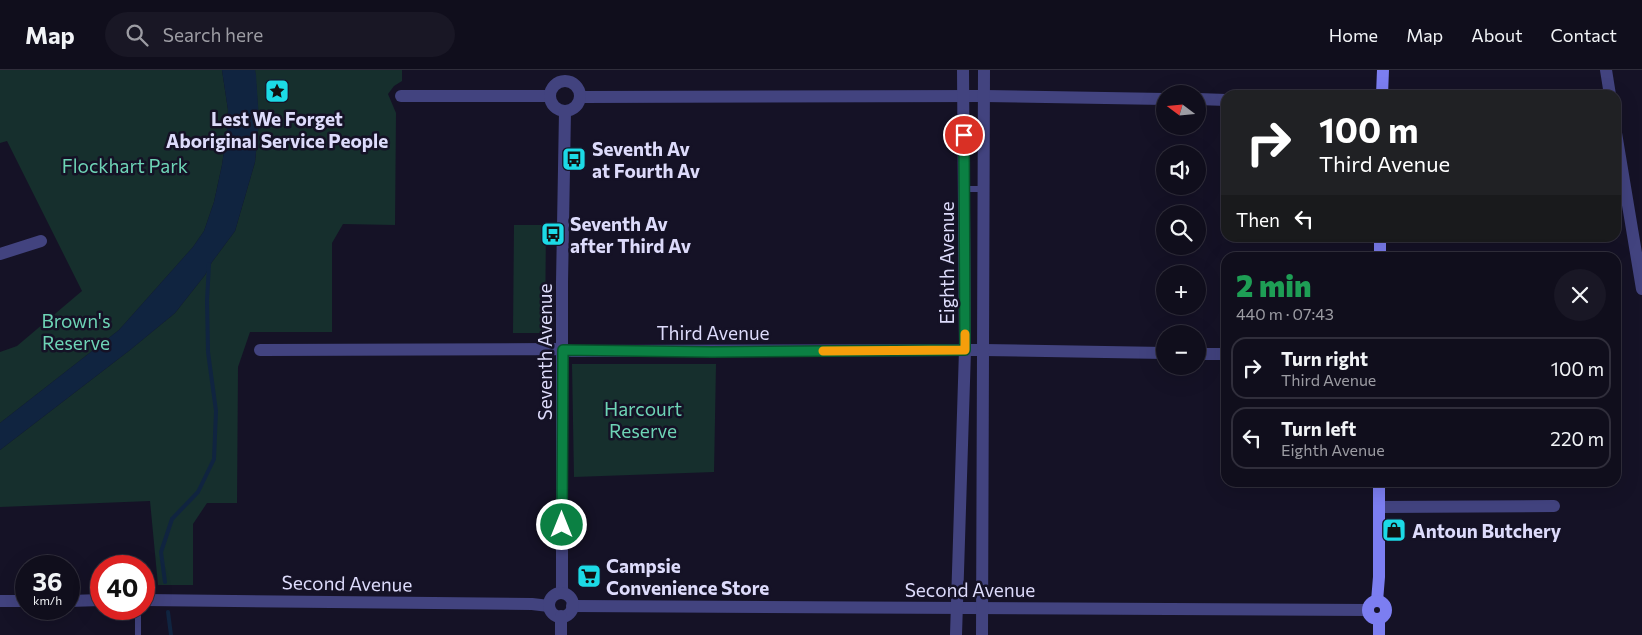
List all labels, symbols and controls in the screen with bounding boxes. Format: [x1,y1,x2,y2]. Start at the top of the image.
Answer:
search box [105,12,455,57]
text: Map [25,20,75,49]
icon: search [123,21,151,49]
text: Search here [163,23,263,46]
text: Home [1329,24,1378,46]
text: Map [1406,24,1443,46]
text: About [1471,24,1523,46]
text: Contact [1551,24,1617,46]
place icon: Lest We Forget Aboriginal Service People [264,78,290,104]
north arrow [1156,85,1206,135]
map controls [1156,85,1206,375]
place label: Lest We Forget Aboriginal Service People [166,107,388,152]
text: 100 m [1319,107,1419,150]
icon: right [1236,110,1301,175]
pin [943,114,985,156]
icon: arrive [950,121,978,149]
place label: Seventh Av at Fourth Av [592,137,701,182]
button: sound [1156,145,1206,195]
bus stop icon: Seventh Av at Fourth Av [561,146,587,172]
text: Third Avenue [1319,150,1450,177]
park label: Flockhart Park [62,154,188,177]
street label: Eighth Avenue [935,202,958,325]
button: search [1156,205,1206,255]
icon: left [1290,205,1318,233]
text: Then [1236,208,1280,231]
place label: Seventh Av after Third Av [570,212,692,257]
bus stop icon: Seventh Av after Third Av [540,221,566,247]
button: + [1156,265,1206,315]
text: 2 min [1236,266,1311,303]
button: close [1554,269,1606,321]
street label: Seventh Avenue [533,284,556,420]
text: 440 m · 07:43 [1236,304,1334,323]
park label: Brown's Reserve [41,309,111,354]
street label: Third Avenue [656,321,770,344]
button: − [1156,325,1206,375]
text: Turn right [1281,347,1368,370]
icon: right [1238,354,1266,382]
text: 100 m [1551,357,1604,380]
text: Third Avenue [1281,370,1376,389]
park label: Harcourt Reserve [604,397,682,442]
text: Turn left [1281,417,1356,440]
icon: left [1238,424,1266,452]
text: 220 m [1550,427,1604,450]
text: Eighth Avenue [1281,440,1385,459]
position arrow [535,498,587,550]
shop icon: Antoun Butchery [1381,517,1407,543]
place label: Antoun Butchery [1412,519,1562,542]
place label: Campsie Convenience Store [606,554,769,599]
speed limit sign: 40 [90,555,155,620]
supermarket icon: Campsie Convenience Store [576,563,602,589]
text: 36 [33,566,63,596]
street label: Second Avenue [281,570,413,596]
street label: Second Avenue [905,578,1035,601]
text: km/h [33,593,62,607]

